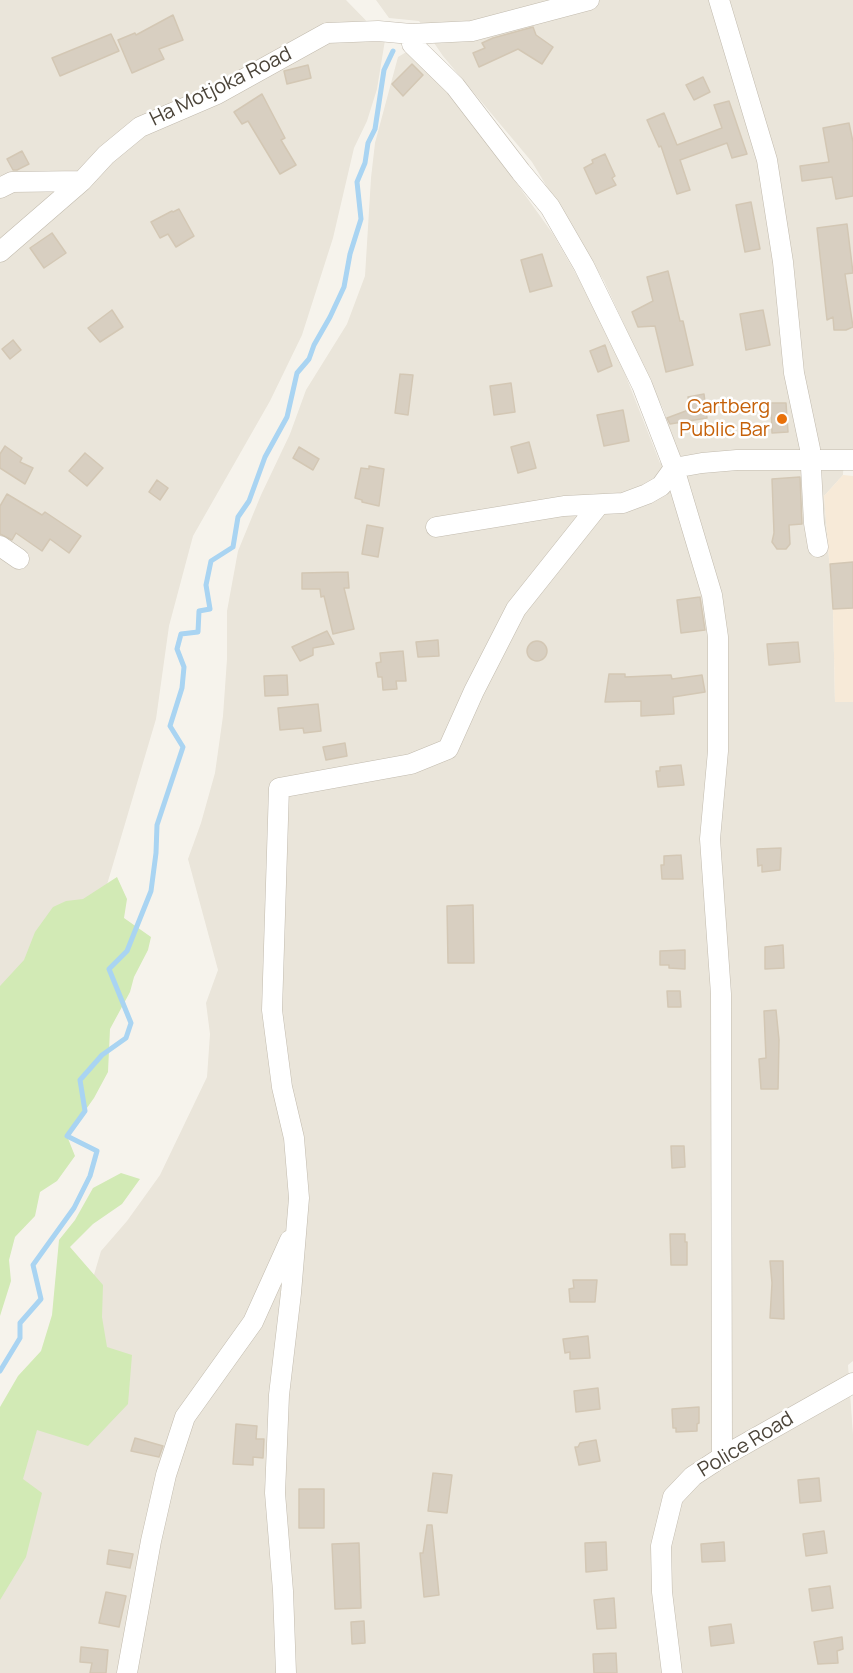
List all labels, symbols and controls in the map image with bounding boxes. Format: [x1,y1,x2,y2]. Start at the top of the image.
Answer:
street label: Ha Motjoka Road [146,42,296,132]
place label: Cartberg Public Bar [679,395,770,442]
marker: Cartberg Public Bar [775,412,789,426]
street label: Police Road [694,1407,798,1483]

